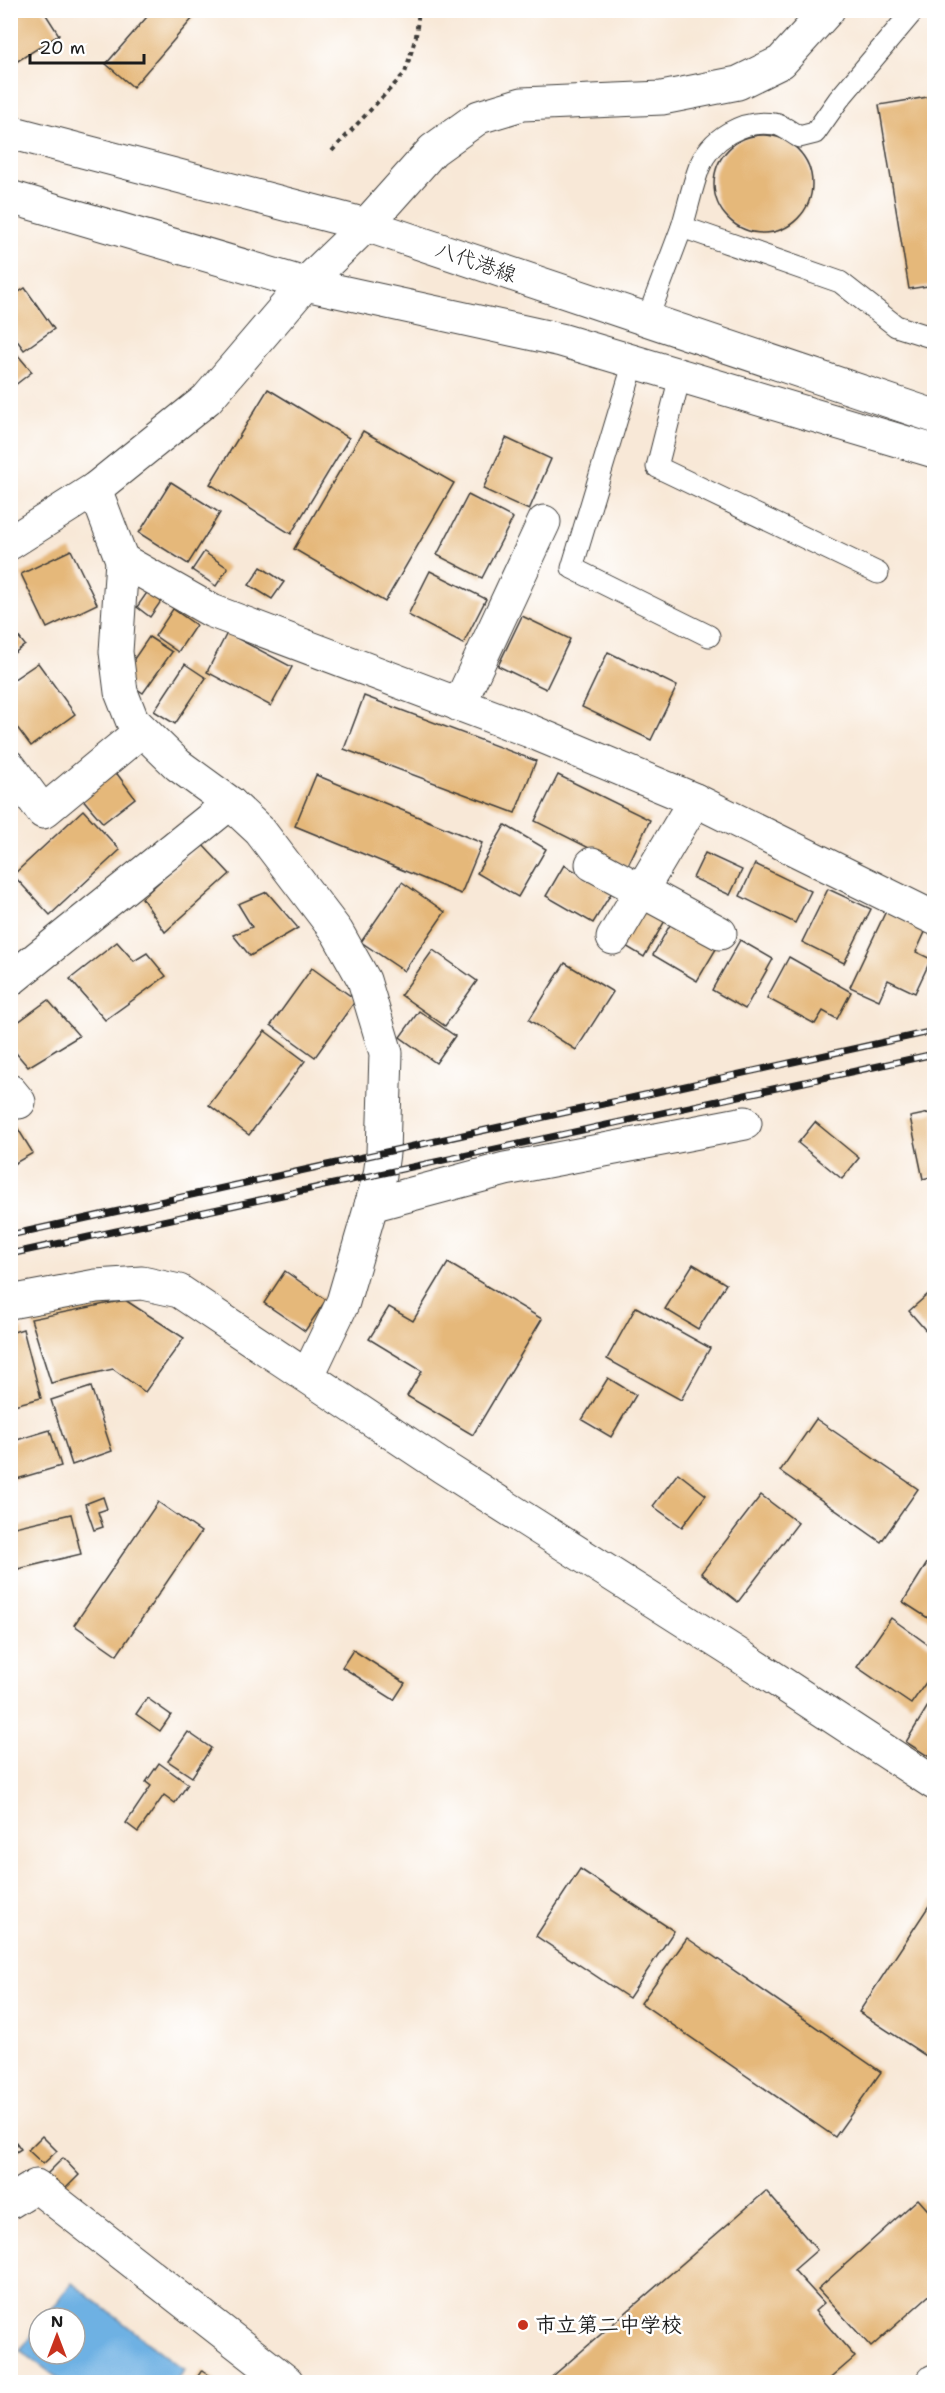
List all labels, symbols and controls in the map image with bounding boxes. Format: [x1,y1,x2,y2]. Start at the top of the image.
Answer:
scale bar [30,27,144,65]
text: 20 m [39,36,85,60]
street label: 八代港線 [432,235,520,289]
north arrow [27,2306,87,2366]
text: N [51,2311,63,2332]
place label: 市立第二中学校 [535,2311,682,2339]
marker: 市立第二中学校 [516,2318,530,2332]

